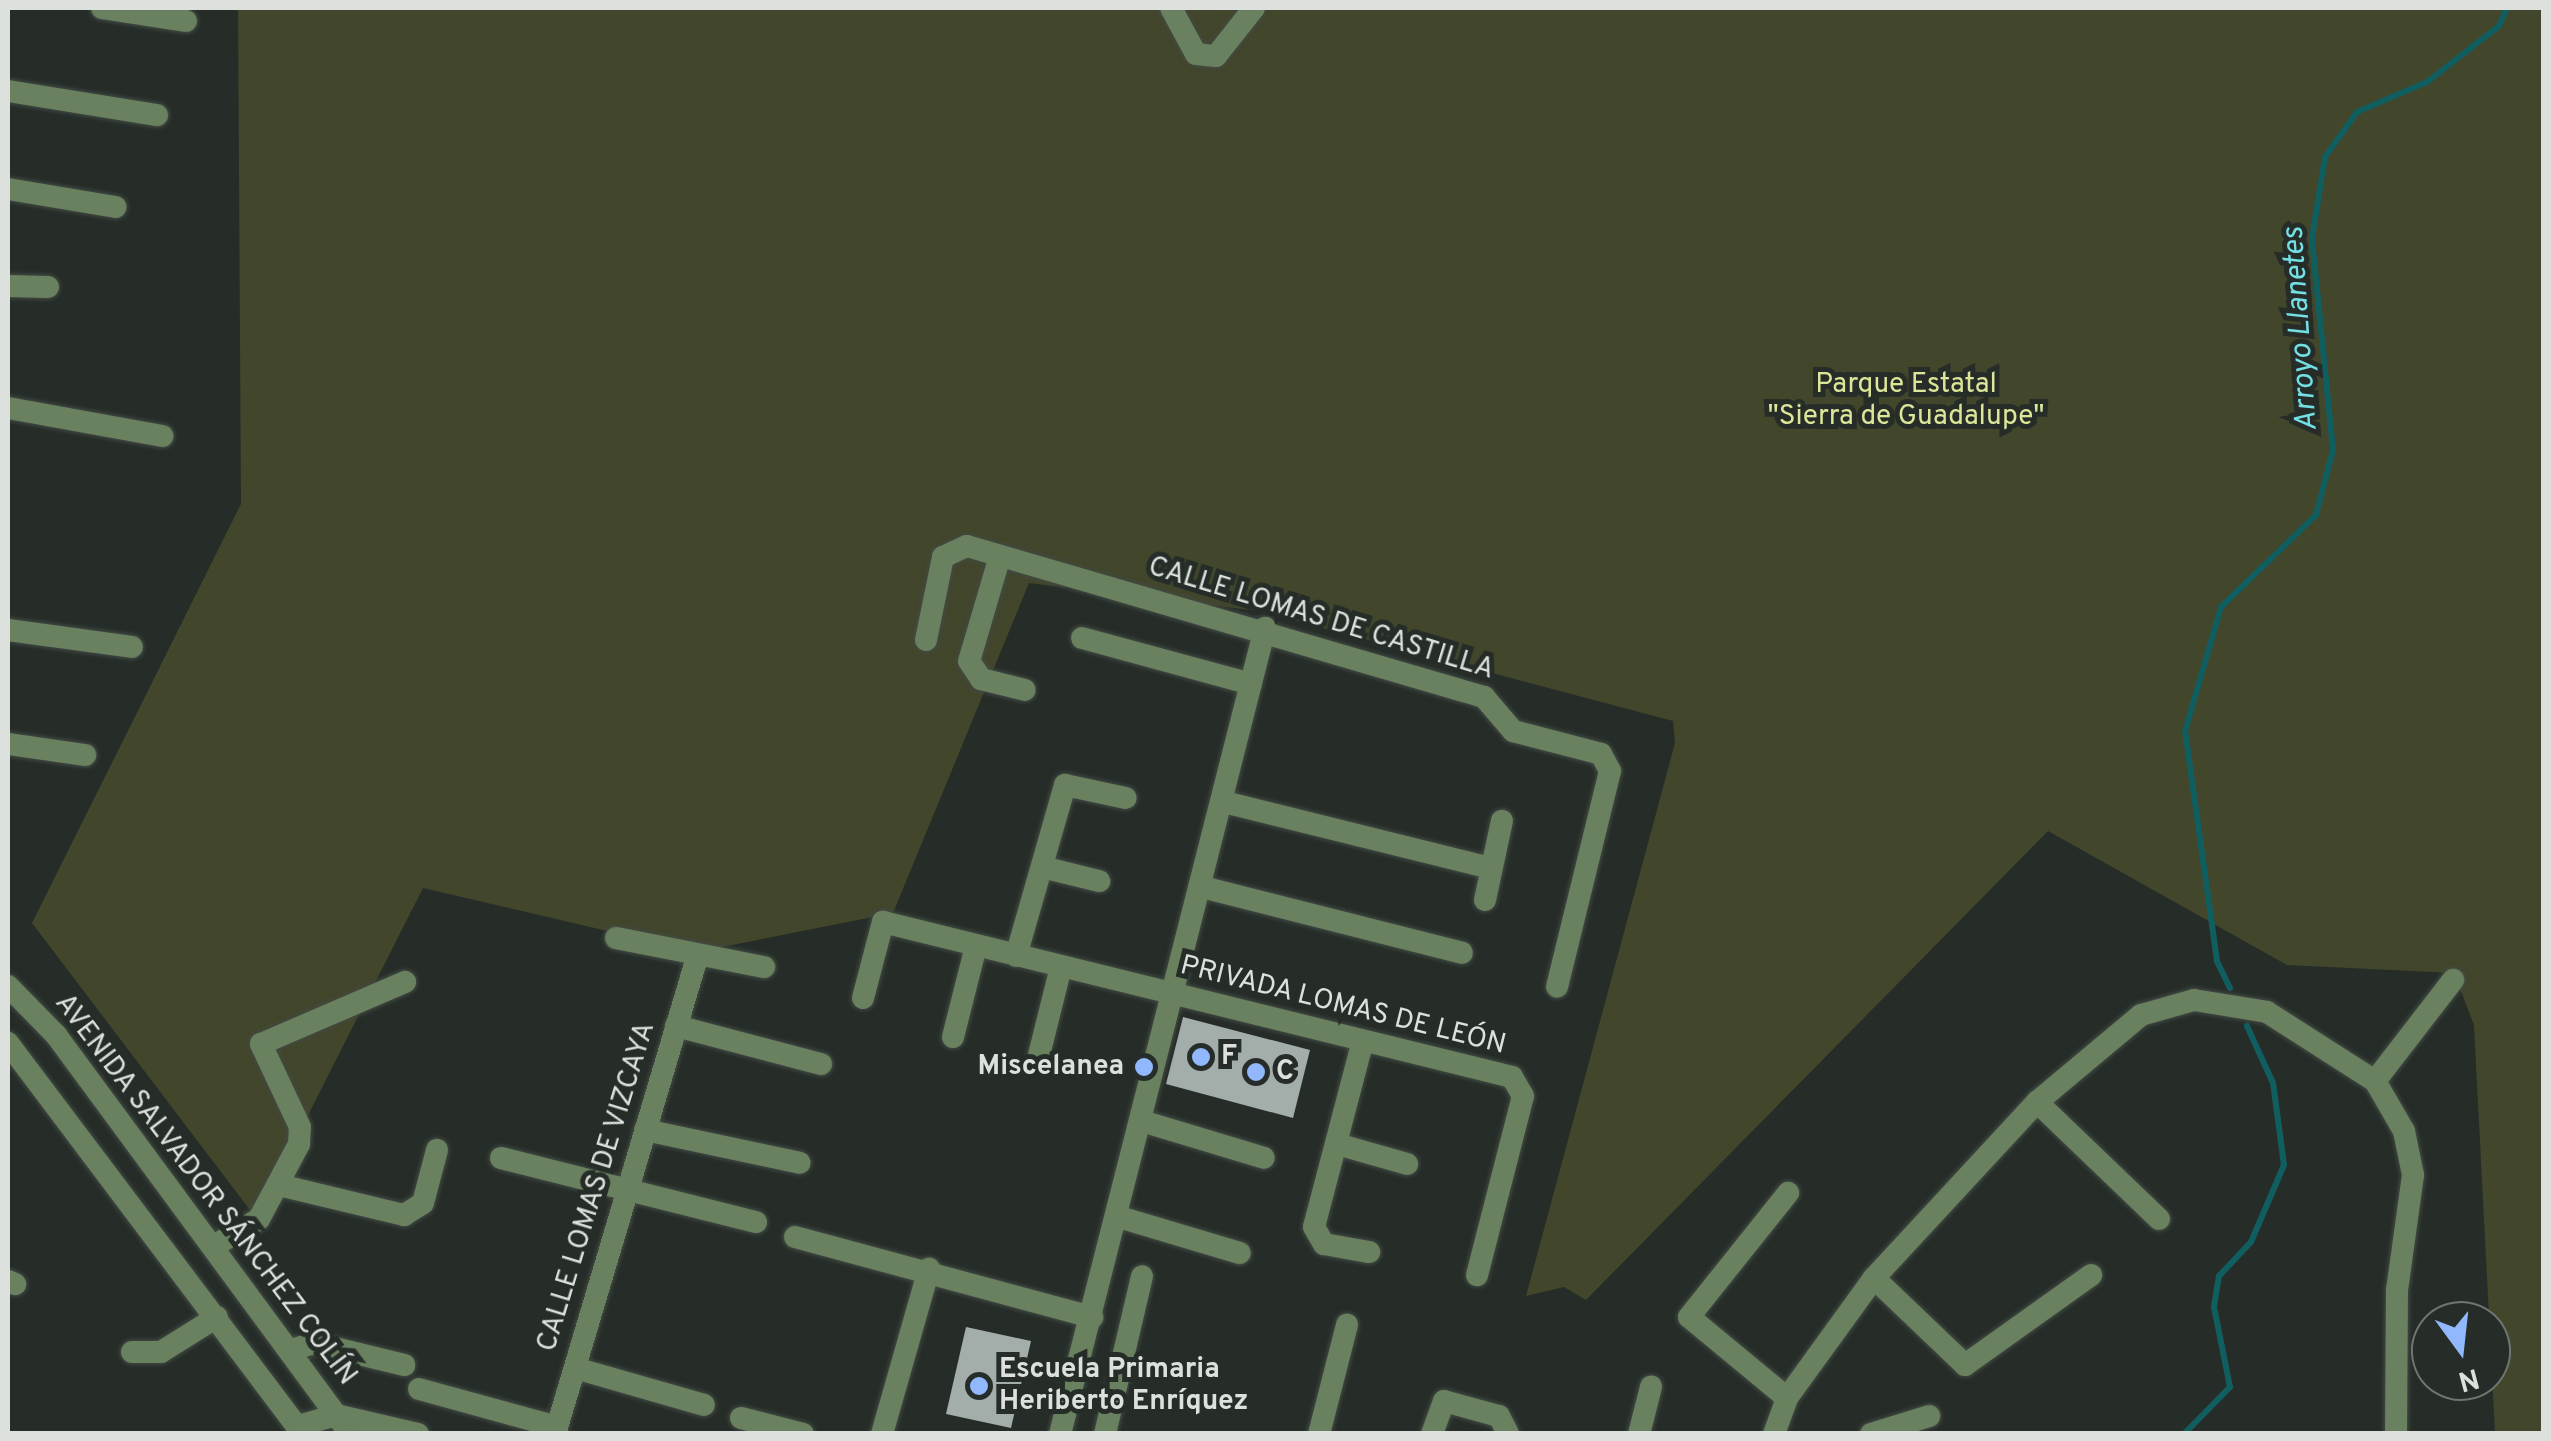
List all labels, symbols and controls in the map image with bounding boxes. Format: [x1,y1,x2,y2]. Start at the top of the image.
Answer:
water label: Arroyo Llanetes [2277,226,2327,432]
park label: Parque Estatal "Sierra de Guadalupe" [1767,368,2045,434]
street label: CALLE LOMAS DE CASTILLA [1144,550,1498,688]
street label: PRIVADA LOMAS DE LEÓN [1176,949,1510,1063]
street label: AVENIDA SALVADOR SÁNCHEZ COLÍN [46,987,364,1393]
street label: CALLE LOMAS DE VIZCAYA [531,1018,663,1356]
place label: F [1221,1040,1237,1074]
marker: F [1190,1046,1212,1068]
place label: Miscelanea [978,1050,1124,1084]
place label: C [1276,1055,1294,1089]
marker: Miscelanea [1133,1056,1155,1078]
marker: C [1245,1061,1267,1083]
north arrow [2411,1301,2511,1401]
place label: Escuela Primaria Heriberto Enríquez [999,1353,1249,1419]
text: N [2454,1358,2483,1398]
marker: Escuela Primaria Heriberto Enríquez [968,1375,990,1397]

